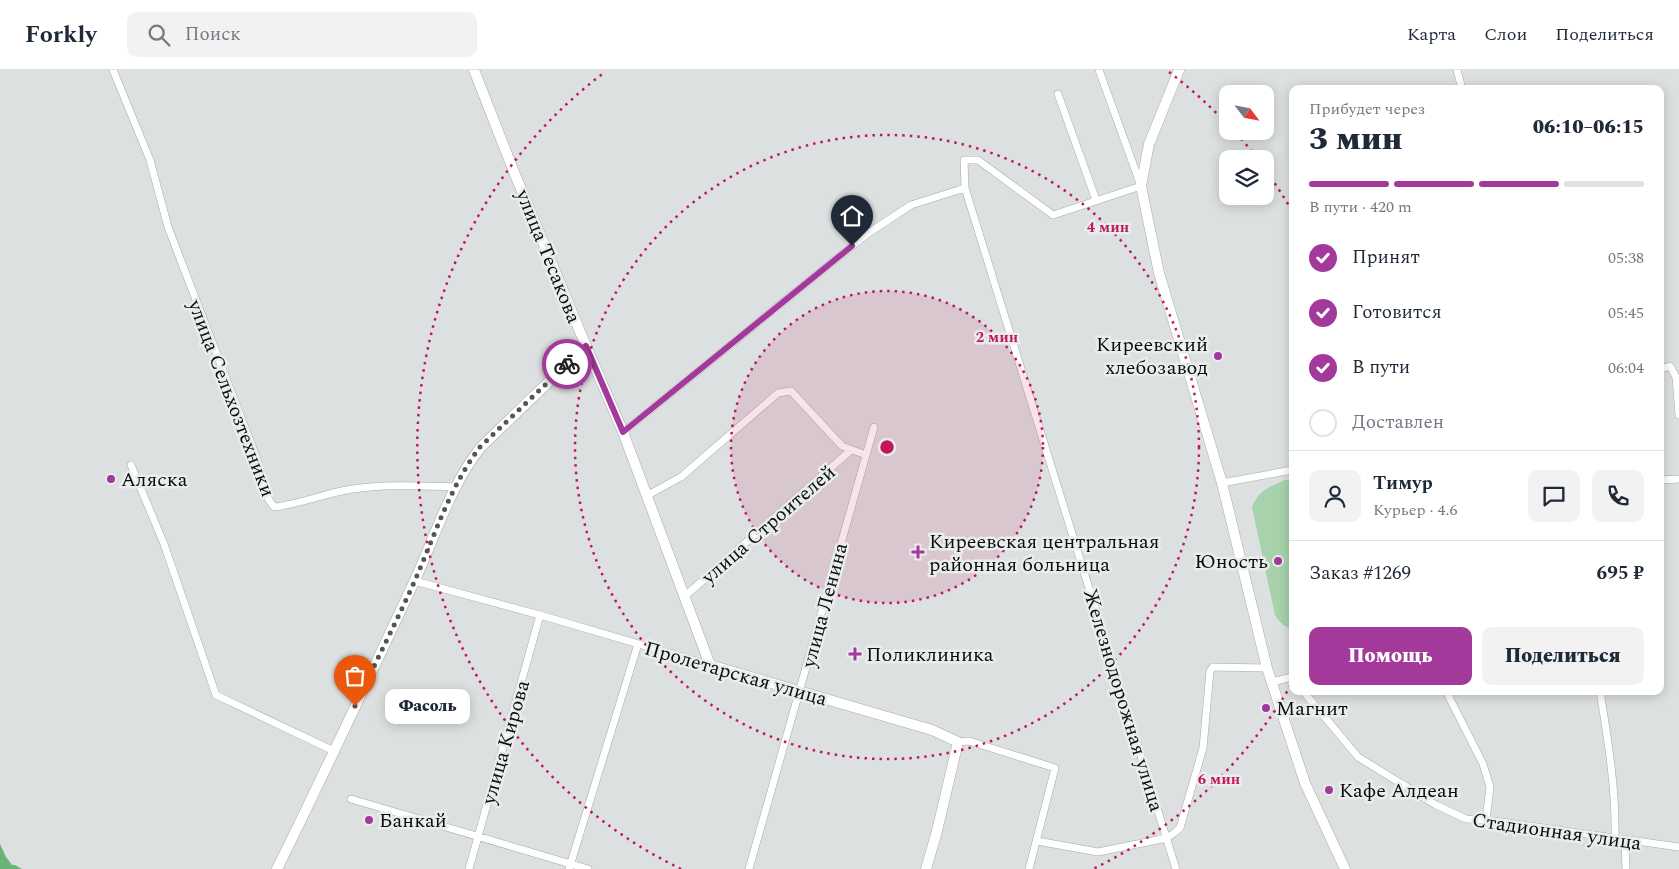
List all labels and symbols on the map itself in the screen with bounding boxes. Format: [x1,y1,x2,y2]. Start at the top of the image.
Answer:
north arrow [1219,85,1274,140]
street label: улица Тесакова [507,184,589,328]
pin [831,195,873,246]
text: 4 мин [1087,216,1129,239]
street label: улица Сельхозтехники [179,294,283,501]
text: 2 мин [976,326,1018,349]
place label: Киреевский хлебозавод [1096,330,1208,383]
courier [542,339,592,389]
marker: Киреевский хлебозавод [1212,350,1224,362]
centre of rings [878,438,896,456]
street label: улица Строителей [694,458,842,592]
place label: Аляска [121,465,188,495]
marker: Аляска [105,473,117,485]
place label: Киреевская центральная районная больница [929,527,1160,580]
street label: улица Ленина [794,539,856,672]
marker: Киреевская центральная районная больница [911,545,925,559]
place label: Юность [1195,547,1268,577]
marker: Юность [1272,555,1284,567]
street label: Железнодорожная улица [1075,585,1171,816]
street label: Пролетарская улица [641,633,831,715]
place label: Поликлиника [866,640,994,670]
marker: Поликлиника [848,647,862,661]
pin [334,655,376,706]
street label: улица Кирова [474,676,538,809]
callout: Фасоль [385,688,470,724]
place label: Магнит [1276,694,1348,724]
marker: Магнит [1260,702,1272,714]
text: 6 мин [1198,768,1240,791]
place label: Кафе Алдеан [1339,776,1459,806]
marker: Кафе Алдеан [1323,784,1335,796]
street label: Стадионная улица [1470,805,1644,859]
place label: Банкай [379,806,447,836]
marker: Банкай [363,814,375,826]

